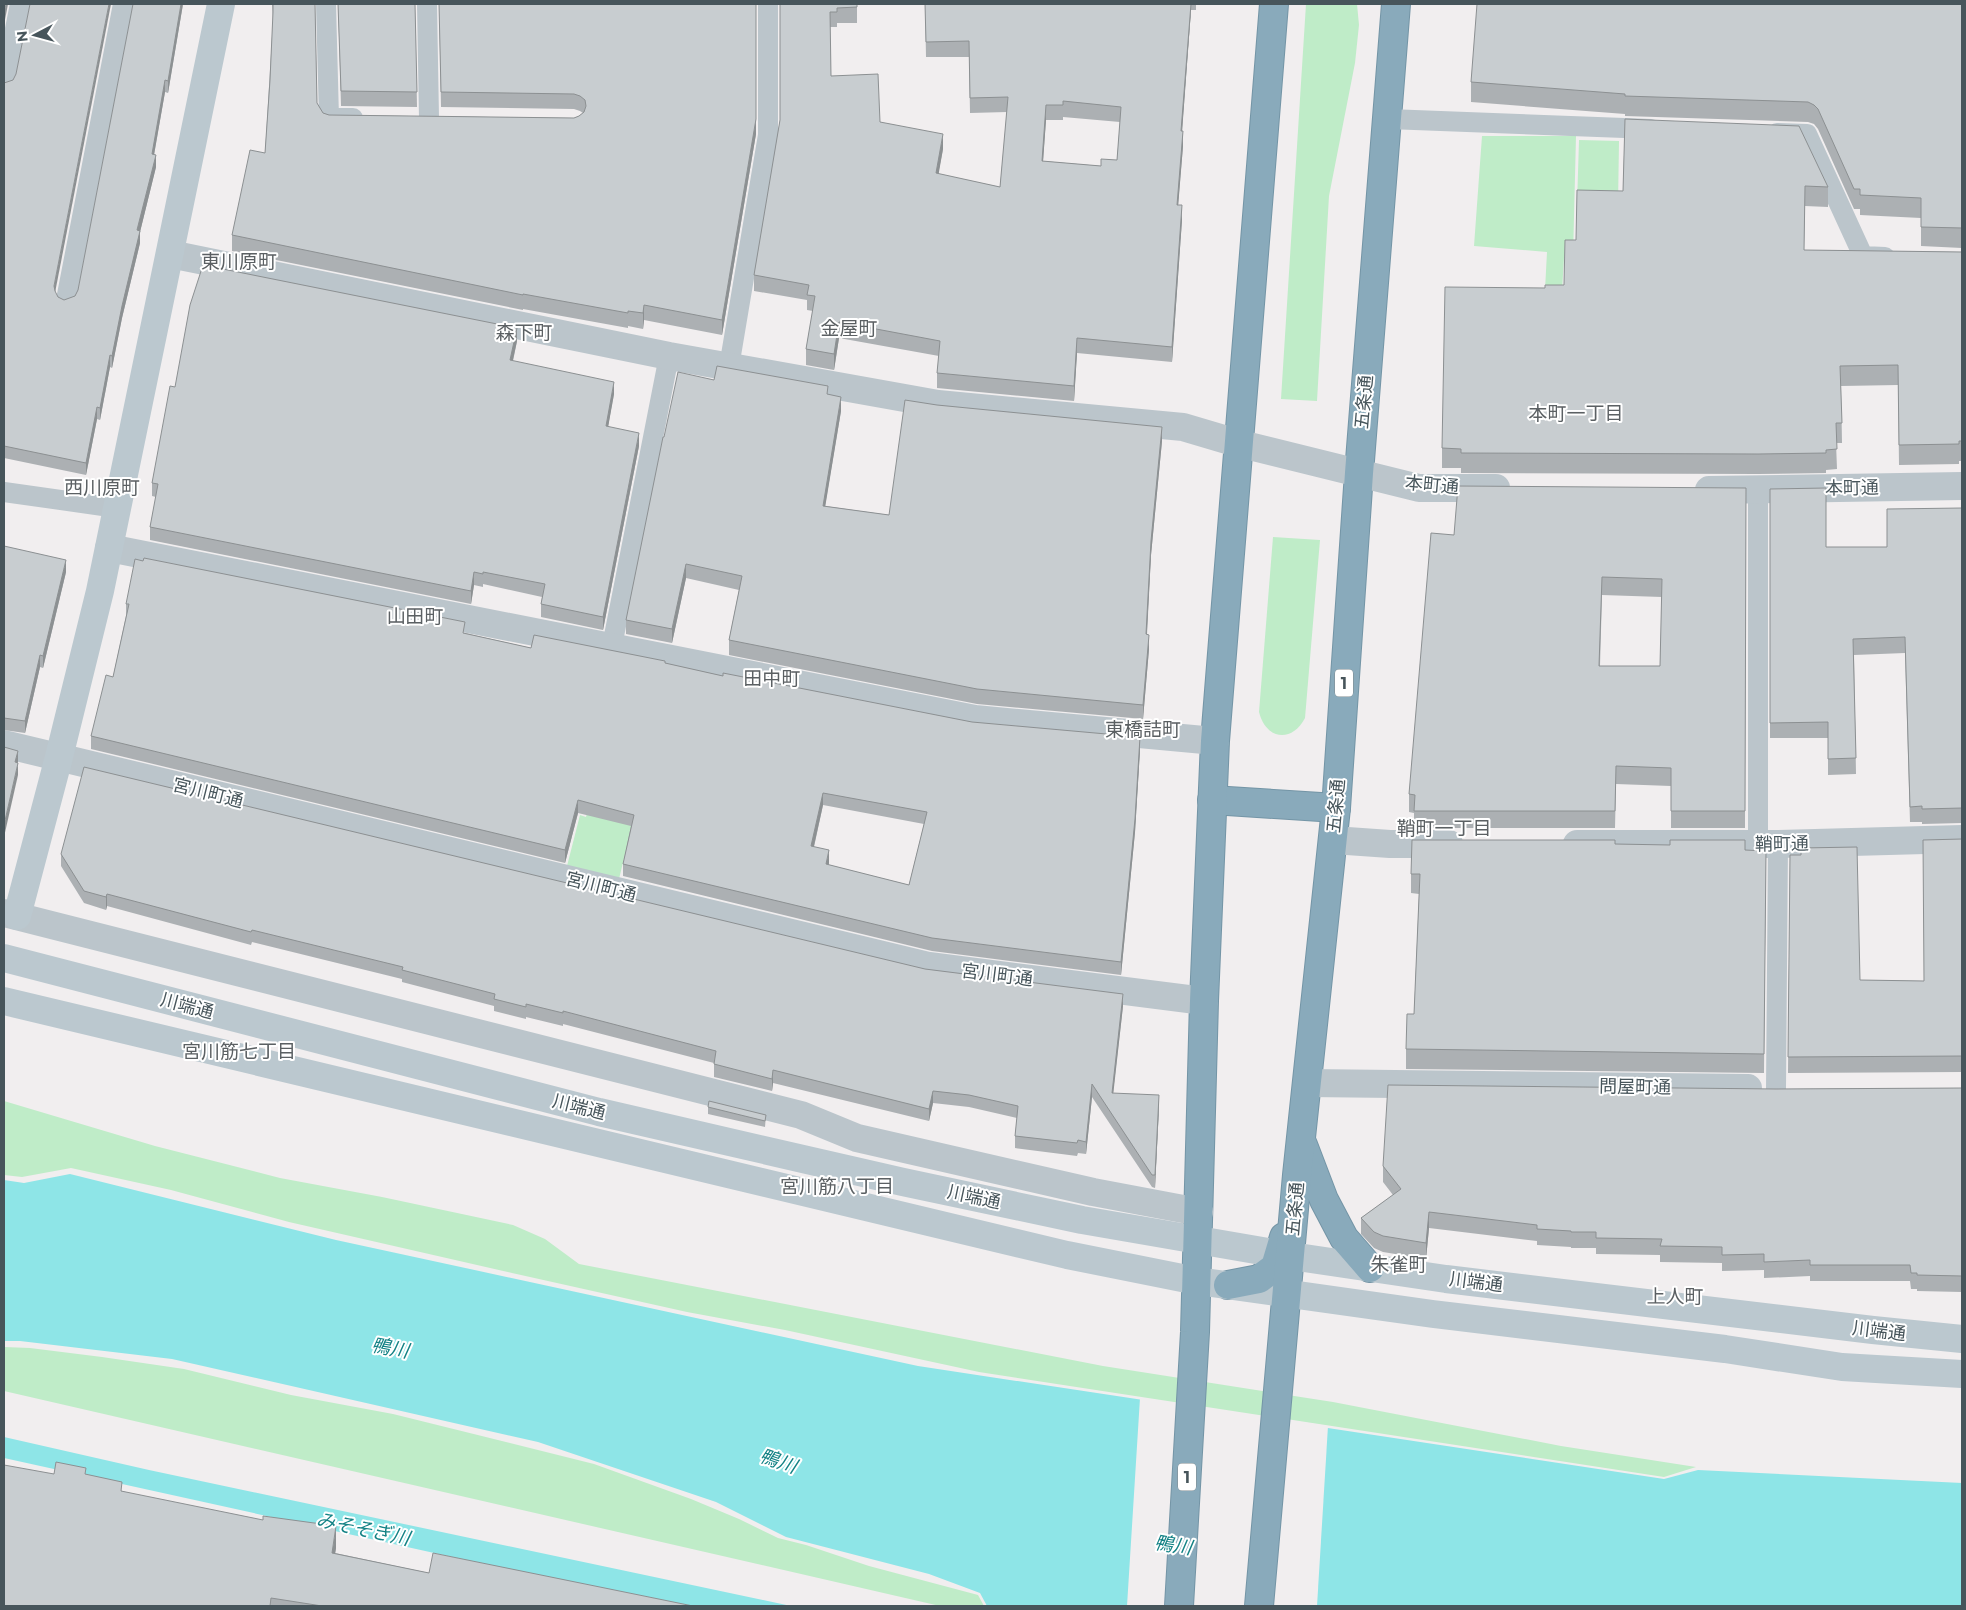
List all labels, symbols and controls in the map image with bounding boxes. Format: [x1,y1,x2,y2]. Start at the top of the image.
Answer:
north arrow [10,10,60,60]
text: N [13,30,32,43]
district label: 東川原町 [201,250,277,273]
district label: 金屋町 [820,317,878,340]
district label: 森下町 [495,321,553,344]
street label: 五条通 [1351,374,1377,430]
district label: 本町一丁目 [1528,402,1624,425]
street label: 本町通 [1404,472,1460,498]
district label: 西川原町 [64,476,140,499]
street label: 本町通 [1825,477,1879,499]
district label: 山田町 [386,605,444,628]
district label: 田中町 [743,667,801,690]
road number: 1 [1335,670,1353,696]
district label: 東橋詰町 [1105,718,1181,741]
street label: 宮川町通 [170,774,246,812]
street label: 五条通 [1323,778,1349,834]
district label: 鞘町一丁目 [1396,817,1492,840]
street label: 鞘町通 [1755,833,1809,855]
street label: 宮川町通 [563,868,639,906]
street label: 宮川町通 [960,960,1034,990]
street label: 川端通 [158,988,216,1024]
district label: 宮川筋七丁目 [182,1040,296,1063]
street label: 問屋町通 [1599,1075,1671,1099]
street label: 川端通 [550,1090,608,1124]
district label: 宮川筋八丁目 [780,1175,894,1198]
street label: 川端通 [945,1181,1003,1213]
street label: 五条通 [1282,1181,1308,1237]
district label: 朱雀町 [1370,1253,1428,1276]
street label: 川端通 [1448,1268,1504,1296]
district label: 上人町 [1646,1285,1704,1308]
street label: 川端通 [1851,1317,1907,1345]
water label: 鴨川 [369,1333,413,1363]
water label: 鴨川 [756,1444,802,1479]
road number: 1 [1178,1464,1196,1490]
water label: みそそぎ川 [314,1508,414,1551]
water label: 鴨川 [1152,1531,1196,1560]

